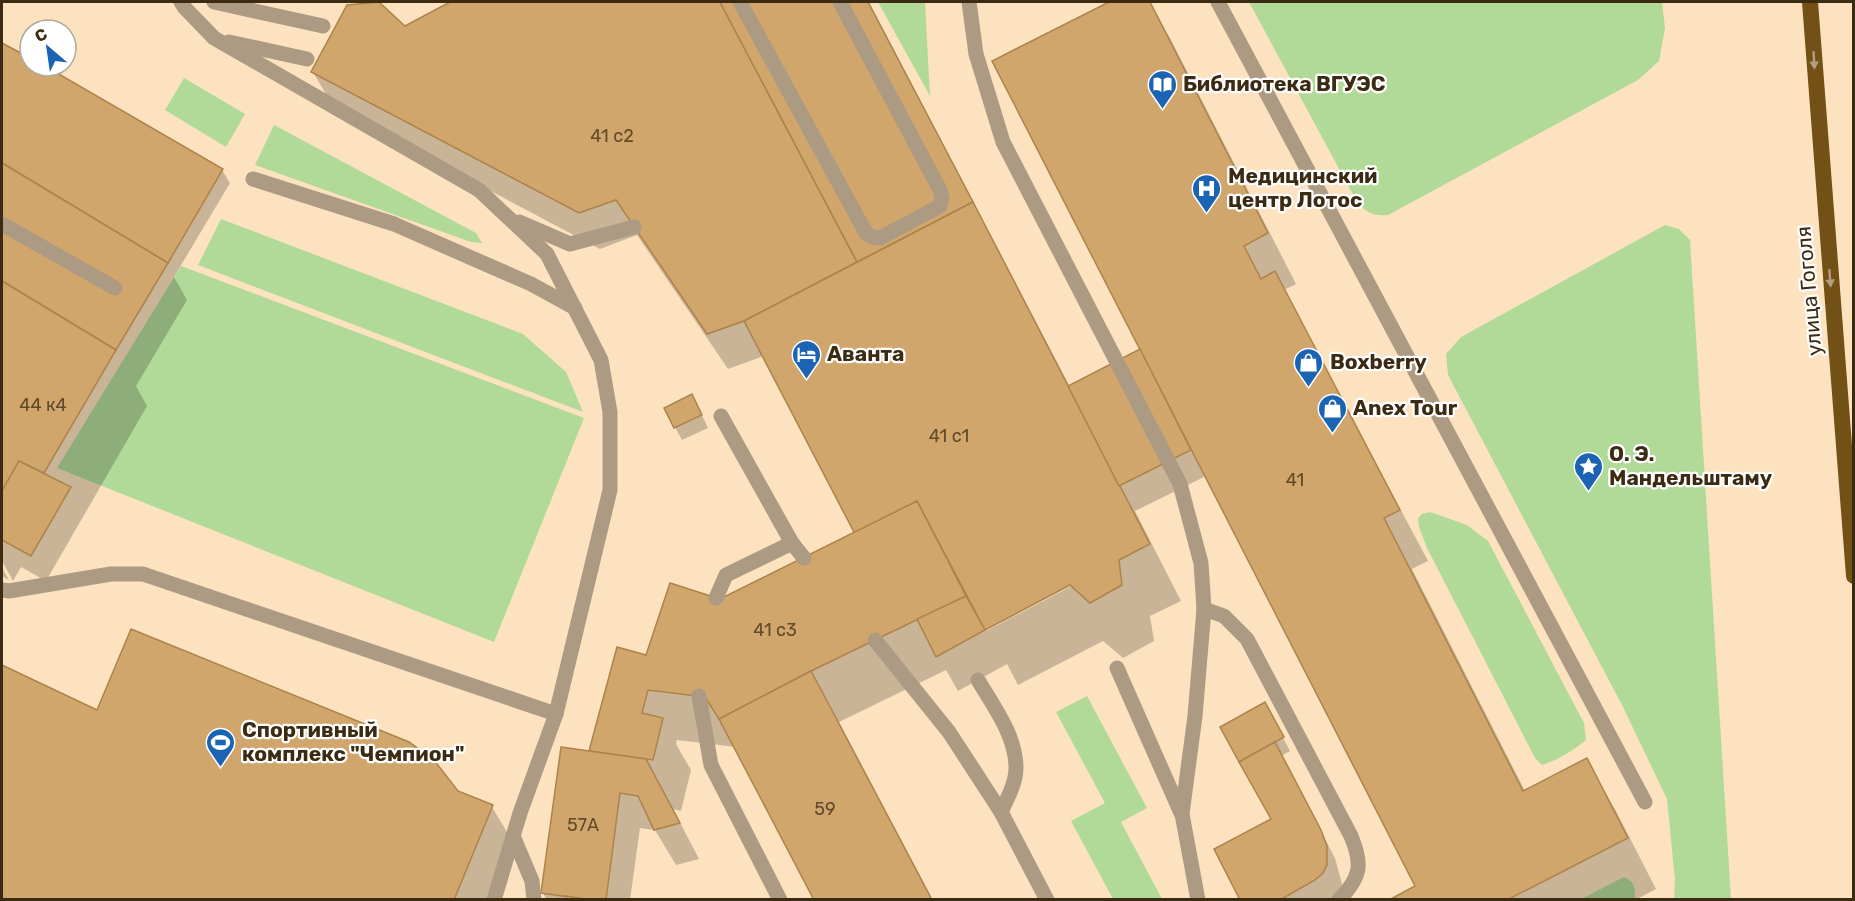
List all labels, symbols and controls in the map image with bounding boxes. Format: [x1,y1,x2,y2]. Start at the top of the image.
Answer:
north arrow [18,18,78,78]
text: С [31,24,50,46]
one-way arrow [1809,50,1818,69]
library icon: Библиотека ВГУЭС [1146,68,1178,110]
place label: Библиотека ВГУЭС [1183,71,1386,96]
house number: 41 с2 [590,125,634,147]
place label: Медицинский центр Лотос [1228,163,1378,212]
hospital icon: Медицинский центр Лотос [1191,172,1223,214]
street label: улица Гоголя [1790,225,1827,357]
one-way arrow [1825,269,1835,288]
hotel icon: Аванта [790,338,822,380]
place label: Аванта [827,341,904,366]
shop icon: Boxberry [1293,346,1325,388]
place label: Boxberry [1330,349,1427,374]
shop icon: Anex Tour [1316,392,1348,434]
house number: 44 к4 [19,394,67,416]
place label: Anex Tour [1353,395,1458,420]
house number: 41 с1 [929,425,969,447]
place label: О. Э. Мандельштаму [1609,441,1773,490]
place icon: О. Э. Мандельштаму [1572,450,1604,492]
house number: 41 [1286,469,1304,491]
house number: 41 с3 [753,619,797,641]
place label: Спортивный комплекс "Чемпион" [242,717,464,766]
sports icon: Спортивный комплекс "Чемпион" [205,726,237,768]
house number: 59 [814,798,836,820]
house number: 57А [567,814,599,836]

